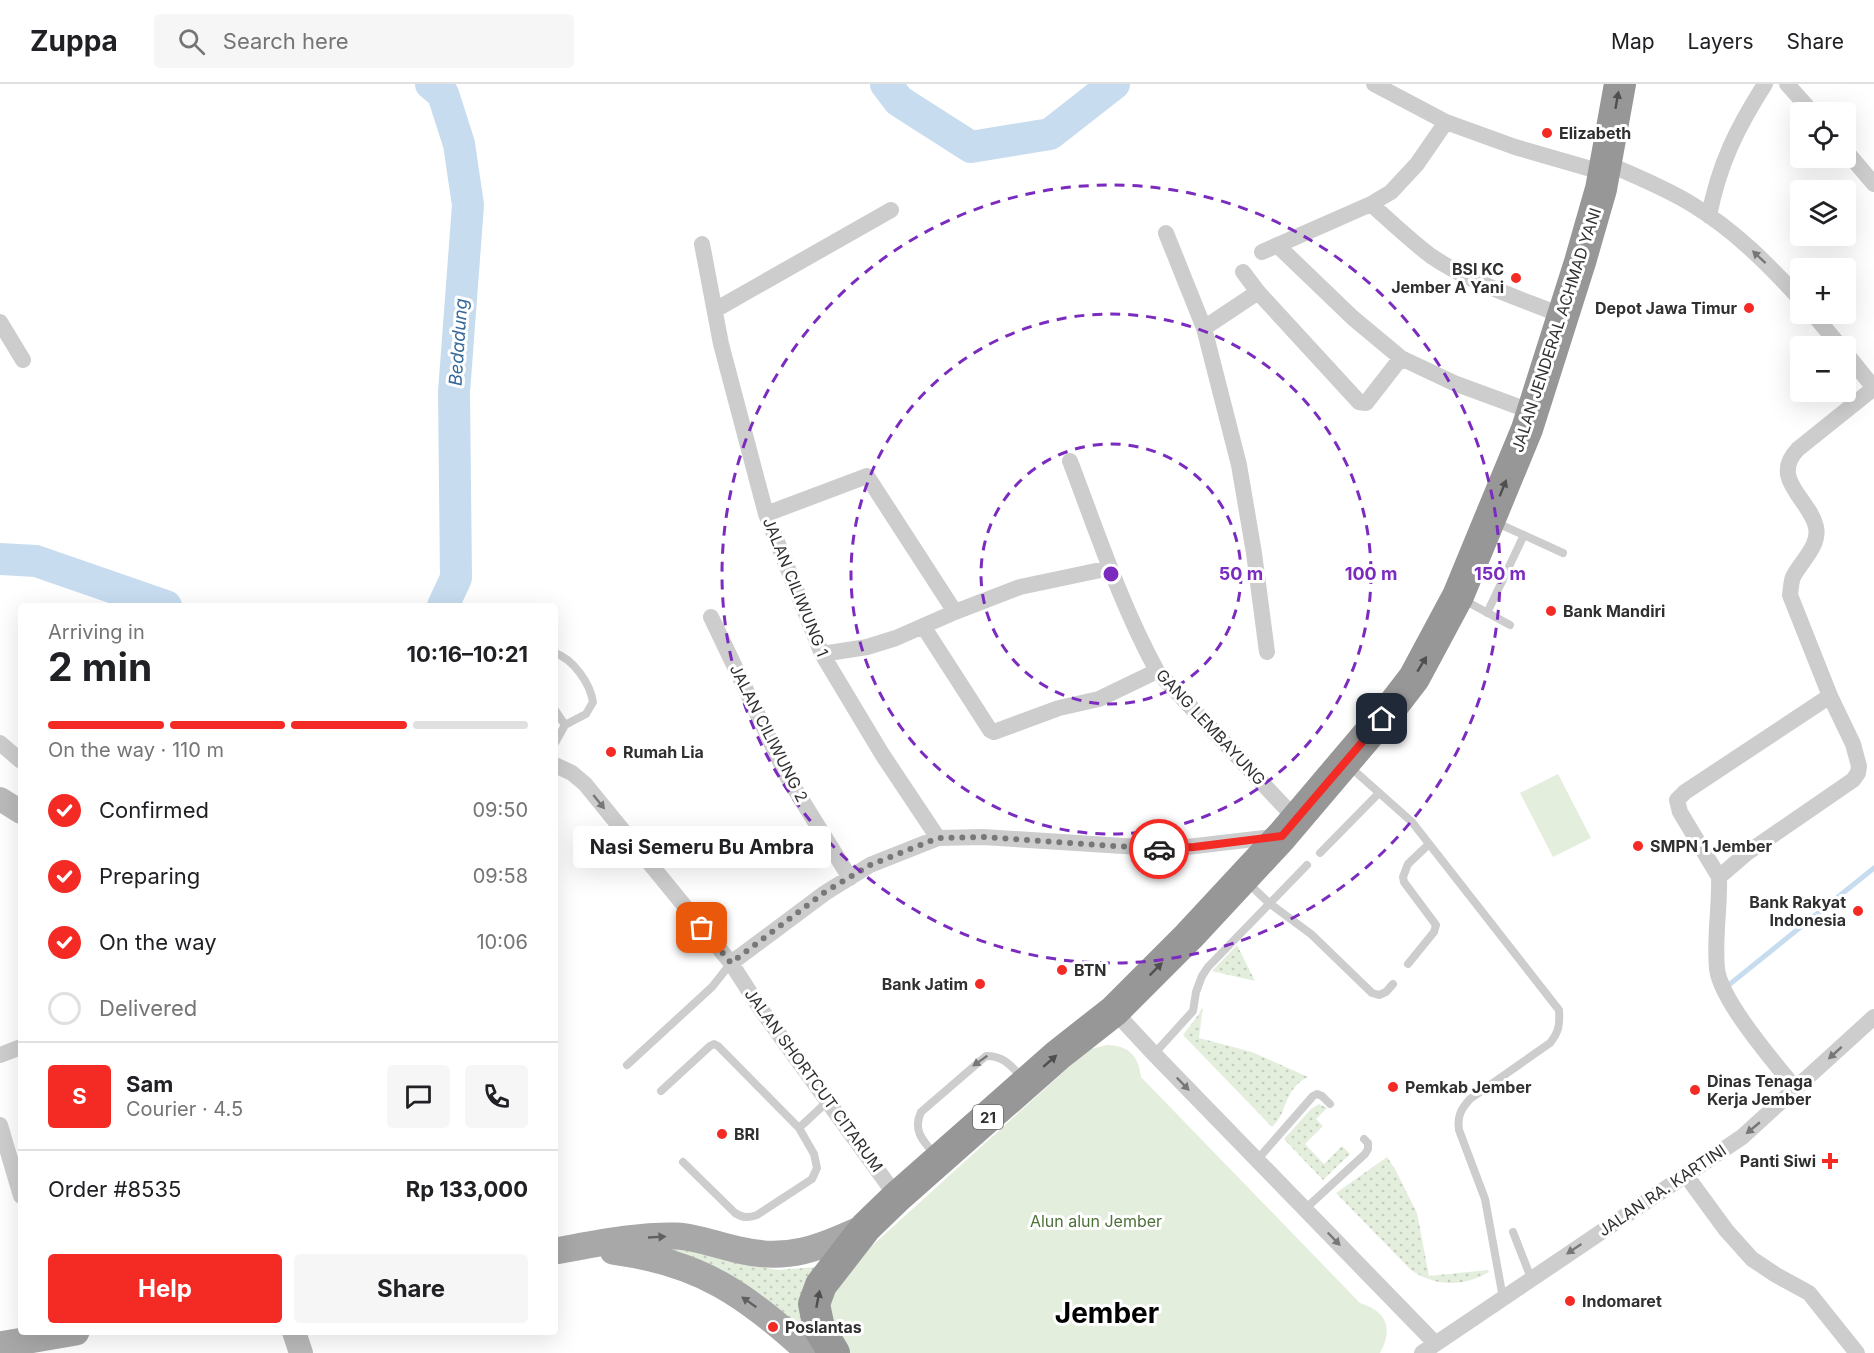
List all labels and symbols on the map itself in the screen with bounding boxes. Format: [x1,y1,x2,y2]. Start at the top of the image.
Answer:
one-way arrow [1613,90,1622,109]
place label: Elizabeth [1559,123,1631,143]
marker: Elizabeth [1540,126,1554,140]
street label: JALAN JENDERAL ACHMAD YANI [1507,205,1605,455]
one-way arrow [1753,250,1767,264]
place label: BSI KC Jember A Yani [1391,259,1504,297]
marker: BSI KC Jember A Yani [1509,271,1523,285]
water label: Bedadung [444,298,472,386]
place label: Depot Jawa Timur [1595,298,1737,318]
marker: Depot Jawa Timur [1742,301,1756,315]
one-way arrow [1498,478,1508,496]
street label: JALAN CILIWUNG 1 [759,514,833,660]
text: 50 m [1219,563,1263,584]
text: 100 m [1345,563,1397,584]
text: 150 m [1474,563,1526,584]
centre of rings [1101,564,1121,584]
place label: Bank Mandiri [1563,601,1665,621]
marker: Bank Mandiri [1544,604,1558,618]
one-way arrow [1416,656,1427,672]
street label: JALAN CILIWUNG 2 [726,661,812,805]
street label: GANG LEMBAYUNG [1152,665,1270,789]
pin [1356,693,1407,744]
place label: Rumah Lia [623,742,704,762]
marker: Rumah Lia [604,745,618,759]
one-way arrow [593,794,605,809]
courier [1129,819,1189,879]
callout: Nasi Semeru Bu Ambra [573,826,831,868]
place label: SMPN 1 Jember [1650,836,1773,856]
marker: SMPN 1 Jember [1631,839,1645,853]
place label: Bank Rakyat Indonesia [1749,892,1846,930]
pin [676,902,727,953]
marker: Bank Rakyat Indonesia [1851,904,1865,918]
place label: BTN [1074,960,1107,980]
marker: BTN [1055,963,1069,977]
one-way arrow [1148,963,1162,977]
place label: Bank Jatim [882,974,968,994]
marker: Bank Jatim [973,977,987,991]
street label: JALAN SHORTCUT CITARUM [741,984,887,1176]
one-way arrow [1827,1046,1842,1060]
one-way arrow [1042,1055,1058,1068]
one-way arrow [972,1056,989,1067]
place label: Dinas Tenaga Kerja Jember [1707,1071,1813,1109]
one-way arrow [1176,1076,1190,1090]
place label: Pemkab Jember [1405,1077,1532,1097]
marker: Pemkab Jember [1386,1080,1400,1094]
marker: Dinas Tenaga Kerja Jember [1688,1083,1702,1097]
road number: 21 [973,1105,1003,1129]
one-way arrow [1746,1121,1761,1134]
place label: BRI [734,1124,760,1144]
marker: BRI [715,1127,729,1141]
street label: JALAN RA. KARTINI [1594,1140,1730,1240]
place label: Panti Siwi [1740,1151,1816,1171]
marker: Panti Siwi [1821,1152,1839,1170]
park label: Alun alun Jember [1030,1211,1162,1231]
one-way arrow [1327,1231,1341,1246]
one-way arrow [647,1233,666,1242]
one-way arrow [1566,1243,1582,1254]
one-way arrow [814,1289,823,1308]
place label: Indomaret [1582,1291,1662,1311]
marker: Indomaret [1563,1294,1577,1308]
one-way arrow [741,1296,757,1308]
district label: Jember [1055,1296,1159,1330]
place label: Poslantas [785,1317,862,1337]
marker: Poslantas [766,1320,780,1334]

